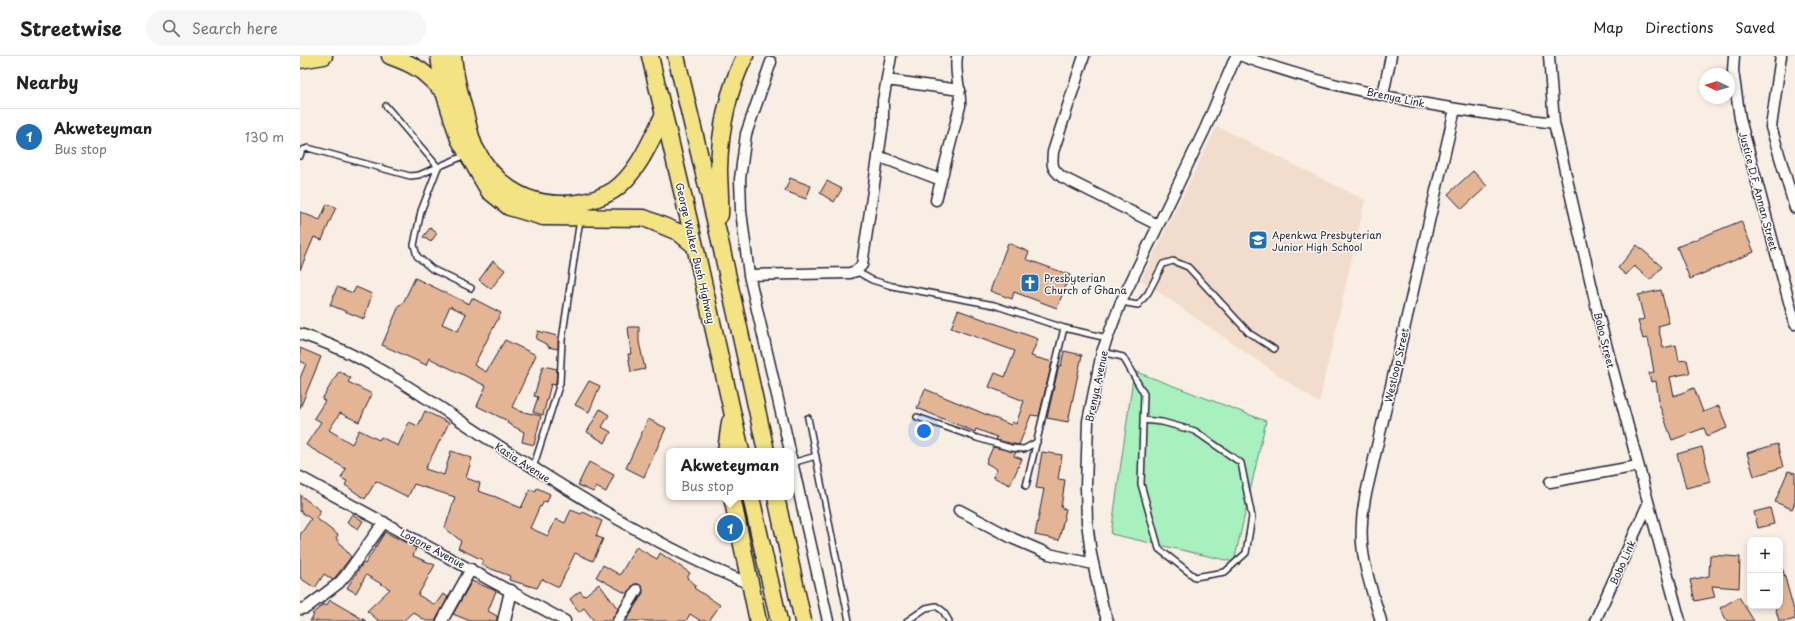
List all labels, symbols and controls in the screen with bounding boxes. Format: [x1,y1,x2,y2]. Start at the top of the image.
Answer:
search box [146,10,426,46]
text: Streetwise [20,14,122,42]
text: Search here [192,16,278,39]
icon: search [160,17,182,39]
text: Map [1593,17,1623,38]
text: Directions [1645,17,1713,38]
text: Saved [1735,17,1775,38]
north arrow [1699,68,1735,104]
text: Nearby [16,69,78,95]
street label: Brenya Link [1365,84,1426,111]
text: Akweteyman [54,116,152,139]
text: 1 [26,127,32,146]
text: 130 m [245,127,284,146]
street label: Justice D.F. Annan Street [1736,130,1782,252]
text: Bus stop [54,139,107,158]
street label: George Walker Bush Highway [671,181,720,325]
place label: Apenkwa Presbyterian Junior High School [1272,227,1382,254]
school or university icon: Apenkwa Presbyterian Junior High School [1247,229,1269,251]
place label: Presbyterian Church of Ghana [1044,270,1127,297]
church icon: Presbyterian Church of Ghana [1019,272,1041,294]
street label: Bobo Street [1591,310,1619,370]
street label: Westloop Street [1380,326,1412,404]
street label: Brenya Avenue [1081,348,1112,423]
your location [914,421,934,441]
street label: Kasia Avenue [492,438,554,486]
popup [666,448,794,500]
text: Akweteyman [681,453,779,476]
text: Bus stop [681,476,734,495]
pin: 1 [717,513,743,543]
street label: Logone Avenue [398,525,468,572]
street label: Bobo Link [1605,537,1639,587]
map controls [1747,537,1783,609]
button: + [1747,537,1783,573]
button: − [1747,573,1783,609]

